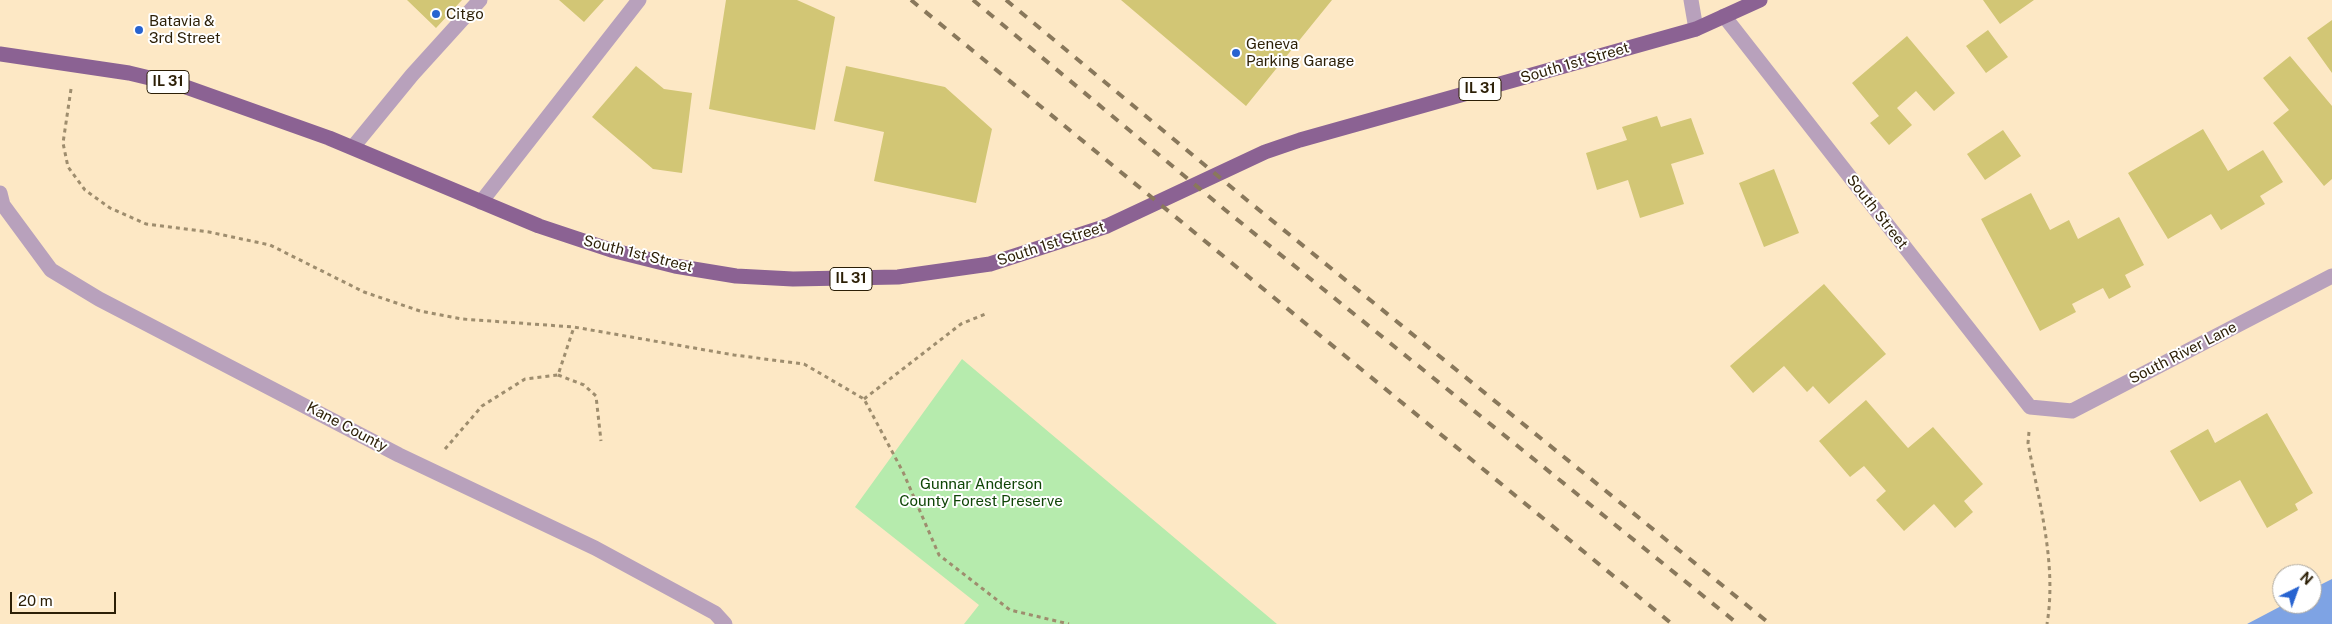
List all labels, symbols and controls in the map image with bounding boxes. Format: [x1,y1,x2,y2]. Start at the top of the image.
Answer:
place label: Citgo [446,5,484,23]
marker: Citgo [430,8,442,20]
place label: Batavia & 3rd Street [149,12,221,47]
marker: Batavia & 3rd Street [133,24,145,36]
place label: Geneva Parking Garage [1246,35,1354,70]
street label: South 1st Street [1519,39,1631,87]
marker: Geneva Parking Garage [1230,47,1242,59]
road number: IL 31 [147,70,189,94]
road number: IL 31 [1459,78,1501,100]
street label: South Street [1842,171,1912,253]
street label: South 1st Street [995,218,1107,270]
street label: South 1st Street [581,232,695,276]
road number: IL 31 [830,268,872,290]
street label: South River Lane [2126,318,2240,388]
street label: Kane County [304,398,390,456]
park label: Gunnar Anderson County Forest Preserve [899,475,1063,510]
north arrow [2272,564,2322,614]
text: N [2297,569,2316,588]
scale bar [12,582,119,614]
text: 20 m [18,592,53,609]

